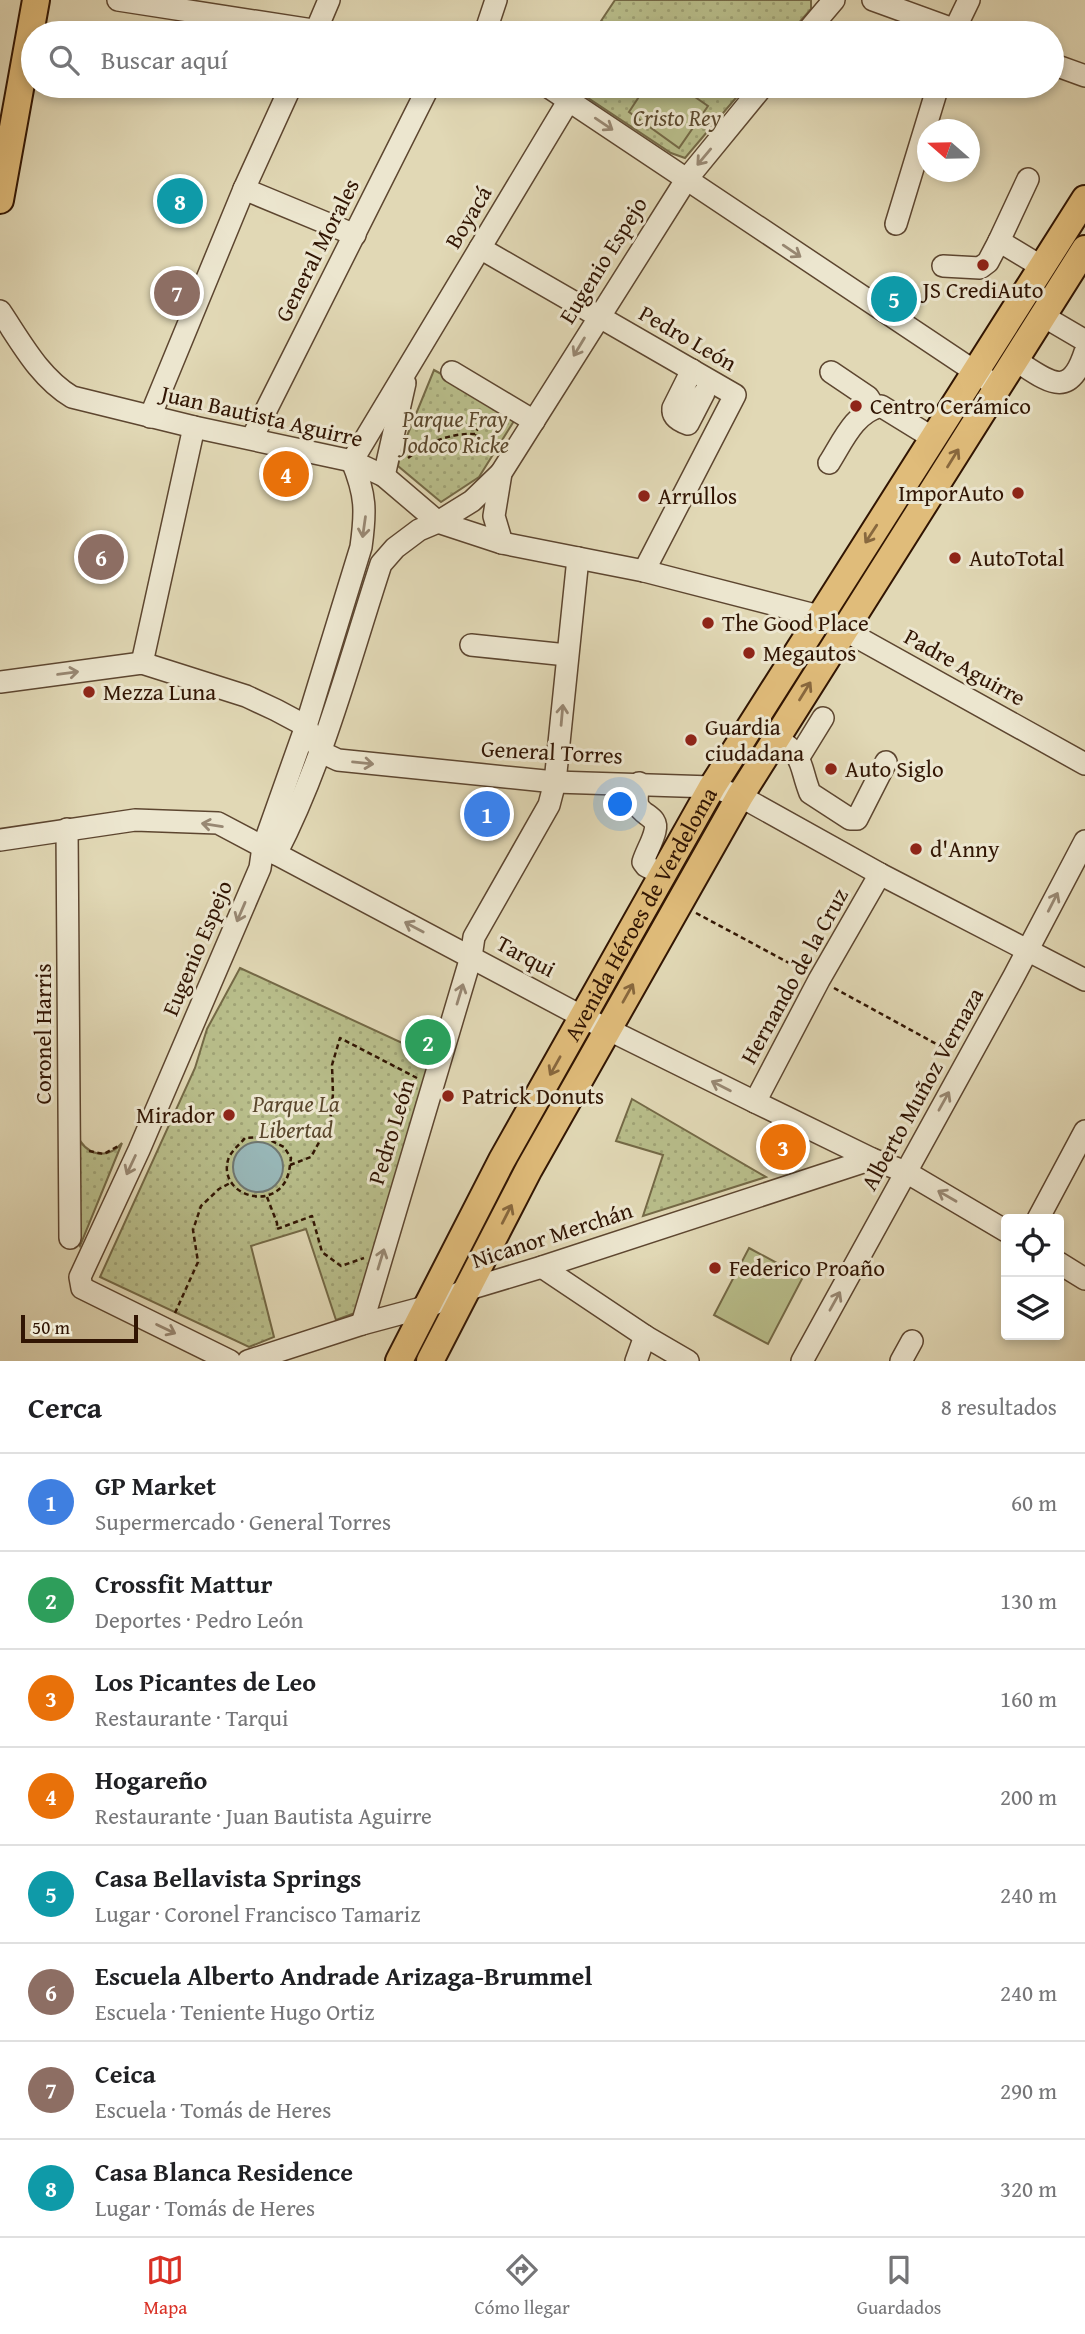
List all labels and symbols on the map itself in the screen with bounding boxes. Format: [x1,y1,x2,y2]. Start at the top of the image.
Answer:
park label: Cristo Rey [633,101,721,134]
one-way arrow [594,117,613,131]
north arrow [917,119,980,182]
one-way arrow [696,148,712,166]
street label: General Morales [266,172,367,327]
pin: 8 [157,175,203,227]
street label: Boyacá [436,179,499,254]
street label: Eugenio Espejo [550,190,655,330]
one-way arrow [782,245,802,259]
marker: JS CrediAuto [975,257,991,273]
pin: 7 [154,267,200,319]
pin: 5 [871,273,917,325]
place label: JS CrediAuto [920,273,1043,306]
street label: Pedro León [633,296,743,379]
one-way arrow [572,337,586,357]
street label: Juan Bautista Aguirre [155,376,366,455]
place label: Centro Cerámico [870,389,1031,422]
marker: Centro Cerámico [848,398,864,414]
park label: Parque Fray Jodoco Ricke [397,402,509,461]
pin: 4 [263,448,309,500]
one-way arrow [947,448,961,468]
place label: ImporAuto [898,476,1004,509]
place label: Arrullos [658,479,737,512]
marker: ImporAuto [1010,485,1026,501]
marker: Arrullos [636,488,652,504]
one-way arrow [357,515,370,538]
one-way arrow [864,524,879,543]
pin: 6 [78,531,124,583]
place label: AutoTotal [969,541,1064,574]
marker: AutoTotal [947,550,963,566]
place label: The Good Place [722,606,869,639]
marker: The Good Place [700,615,716,631]
street label: Padre Aguirre [899,620,1032,714]
place label: Megautos [763,636,856,669]
marker: Megautos [741,645,757,661]
one-way arrow [56,667,79,680]
place label: Mezza Luna [103,675,216,708]
one-way arrow [799,682,813,702]
marker: Mezza Luna [81,684,97,700]
one-way arrow [556,705,569,727]
place label: Guardia ciudadana [705,710,804,769]
street label: General Torres [480,731,624,772]
marker: Guardia ciudadana [683,732,699,748]
place label: Auto Siglo [845,752,944,785]
one-way arrow [352,757,374,770]
marker: Auto Siglo [823,761,839,777]
street label: Avenida Héroes de Verdeloma [555,781,725,1047]
your location [603,787,637,821]
pin: 1 [464,788,510,840]
one-way arrow [201,818,224,831]
place label: d'Anny [930,832,1000,865]
marker: d'Anny [908,841,924,857]
street label: Eugenio Espejo [153,875,240,1021]
street label: Hernando de la Cruz [732,882,856,1070]
one-way arrow [1047,892,1061,913]
one-way arrow [234,900,247,922]
one-way arrow [404,919,425,933]
street label: Tarqui [491,926,562,985]
street label: Coronel Harris [26,963,59,1105]
street label: Alberto Muñoz Vernaza [852,981,991,1196]
one-way arrow [454,983,467,1005]
one-way arrow [622,983,635,1004]
pin: 2 [405,1016,451,1068]
one-way arrow [548,1056,562,1076]
street label: Pedro León [359,1075,422,1188]
one-way arrow [711,1078,732,1092]
place label: Patrick Donuts [462,1079,604,1112]
park label: Parque La Libertad [251,1087,340,1146]
marker: Patrick Donuts [440,1088,456,1104]
one-way arrow [937,1092,951,1112]
place label: Mirador [136,1098,216,1131]
marker: Mirador [221,1107,237,1123]
pin: 3 [760,1121,806,1173]
one-way arrow [124,1154,137,1176]
one-way arrow [938,1189,958,1203]
street label: Nicanor Merchán [467,1193,636,1276]
one-way arrow [500,1204,514,1225]
one-way arrow [376,1248,389,1270]
place label: Federico Proaño [729,1251,885,1284]
marker: Federico Proaño [707,1260,723,1276]
one-way arrow [829,1291,842,1312]
scale bar [21,1312,138,1344]
one-way arrow [155,1323,176,1337]

